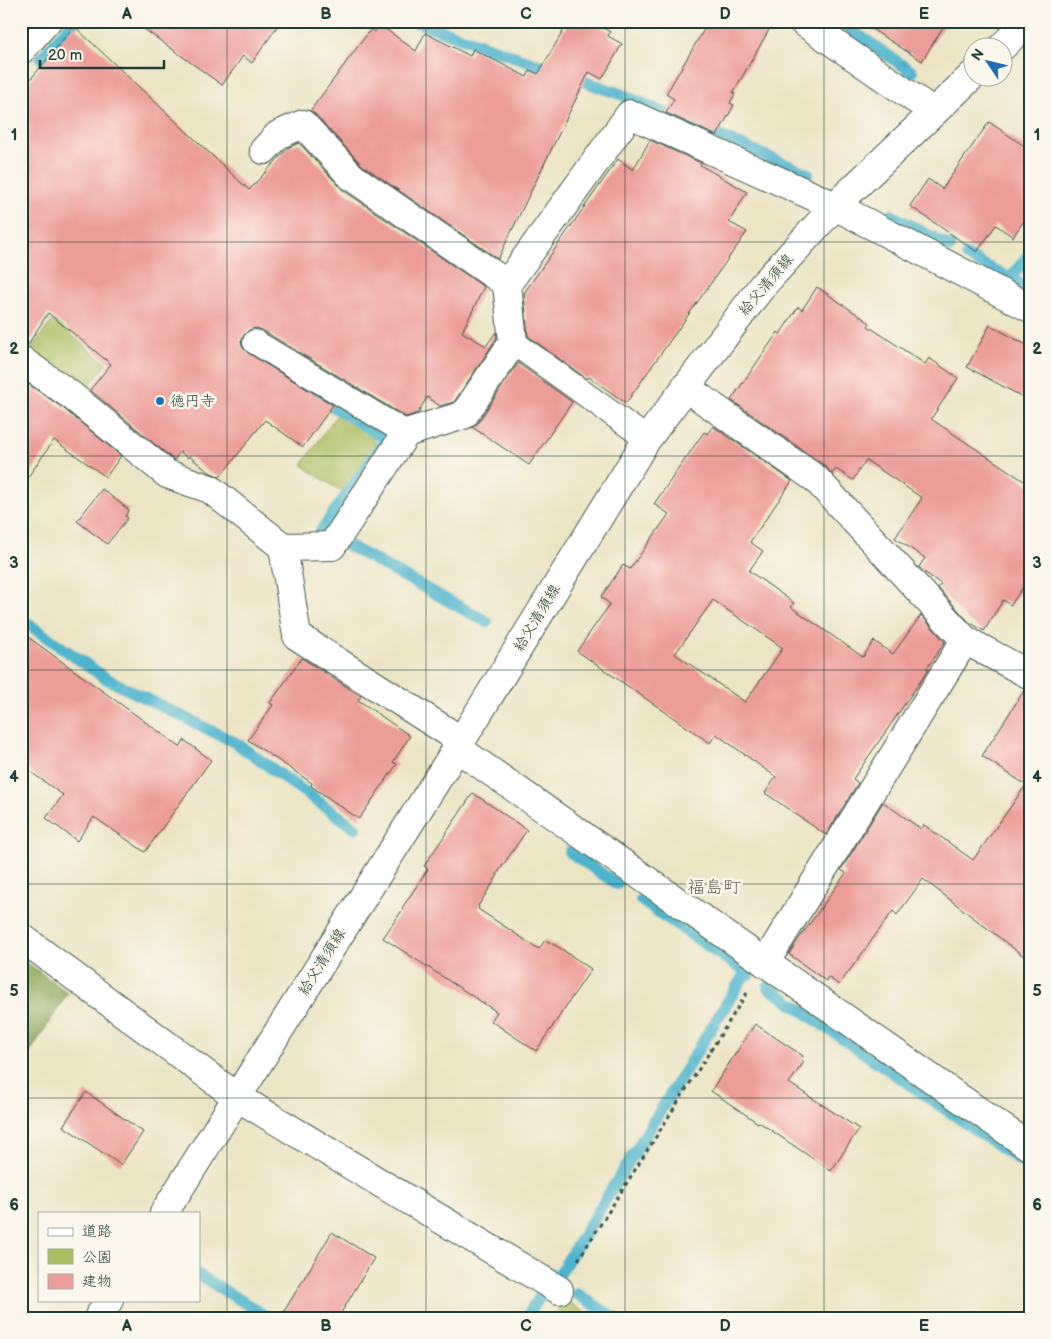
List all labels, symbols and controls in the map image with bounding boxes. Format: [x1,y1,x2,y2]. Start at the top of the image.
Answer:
text: A [121,5,132,24]
text: B [320,5,332,24]
text: C [520,5,532,24]
text: D [719,5,731,24]
text: E [919,5,929,24]
scale bar [40,38,164,70]
north arrow [964,38,1014,88]
text: 20 m [48,46,82,65]
text: N [968,46,988,64]
text: 1 [11,126,17,145]
text: 1 [1034,126,1040,145]
street label: 給父清須線 [735,250,797,320]
text: 2 [9,340,19,359]
text: 2 [1032,340,1042,359]
place label: 徳円寺 [170,392,215,411]
marker: 徳円寺 [154,395,166,407]
text: 3 [9,554,19,573]
text: 3 [1032,554,1042,573]
street label: 給父清須線 [510,581,564,655]
text: 4 [9,768,19,787]
text: 4 [1032,768,1042,787]
district label: 福島町 [687,877,741,898]
street label: 給父清須線 [294,925,350,999]
text: 5 [9,982,19,1001]
text: 5 [1032,982,1042,1001]
text: 6 [9,1196,19,1215]
text: 6 [1032,1196,1042,1215]
legend [38,1212,200,1302]
text: 道路 [82,1222,112,1241]
text: 公園 [82,1248,112,1267]
text: 建物 [82,1272,112,1291]
text: A [121,1317,132,1336]
text: B [320,1317,332,1336]
text: C [520,1317,532,1336]
text: D [719,1317,731,1336]
text: E [919,1317,929,1336]

